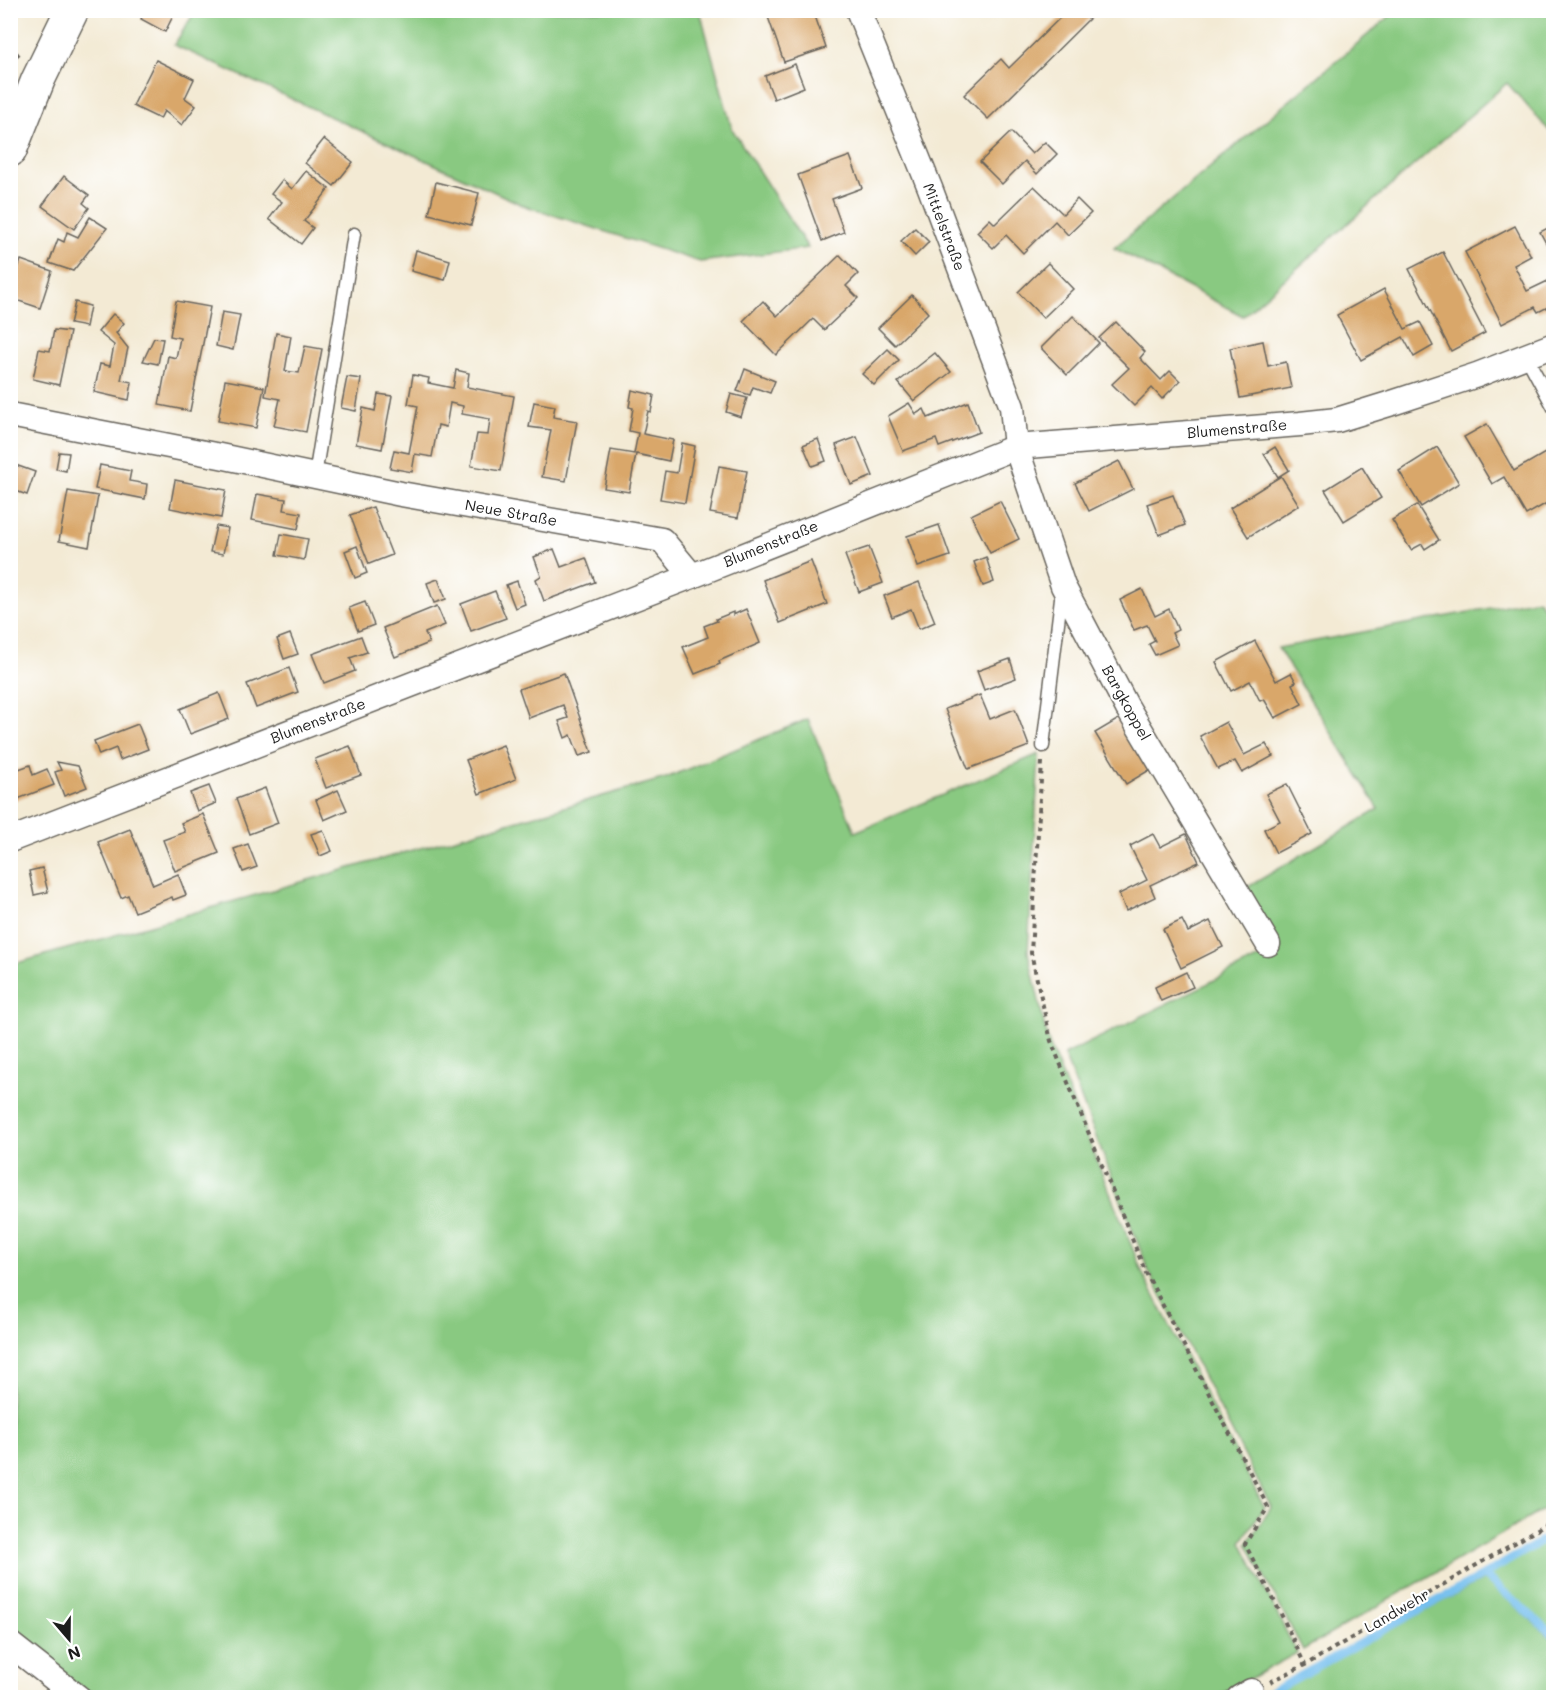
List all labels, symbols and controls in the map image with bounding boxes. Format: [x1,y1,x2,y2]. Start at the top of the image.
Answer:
street label: Mittelstraße [919,180,971,273]
street label: Blumenstraße [1186,414,1288,442]
street label: Neue Straße [463,494,559,530]
street label: Blumenstraße [720,515,821,571]
street label: Bargkoppel [1098,661,1156,744]
street label: Blumenstraße [267,693,368,747]
street label: Landwehr [1360,1583,1433,1637]
north arrow [39,1609,99,1669]
text: N [65,1642,84,1666]

